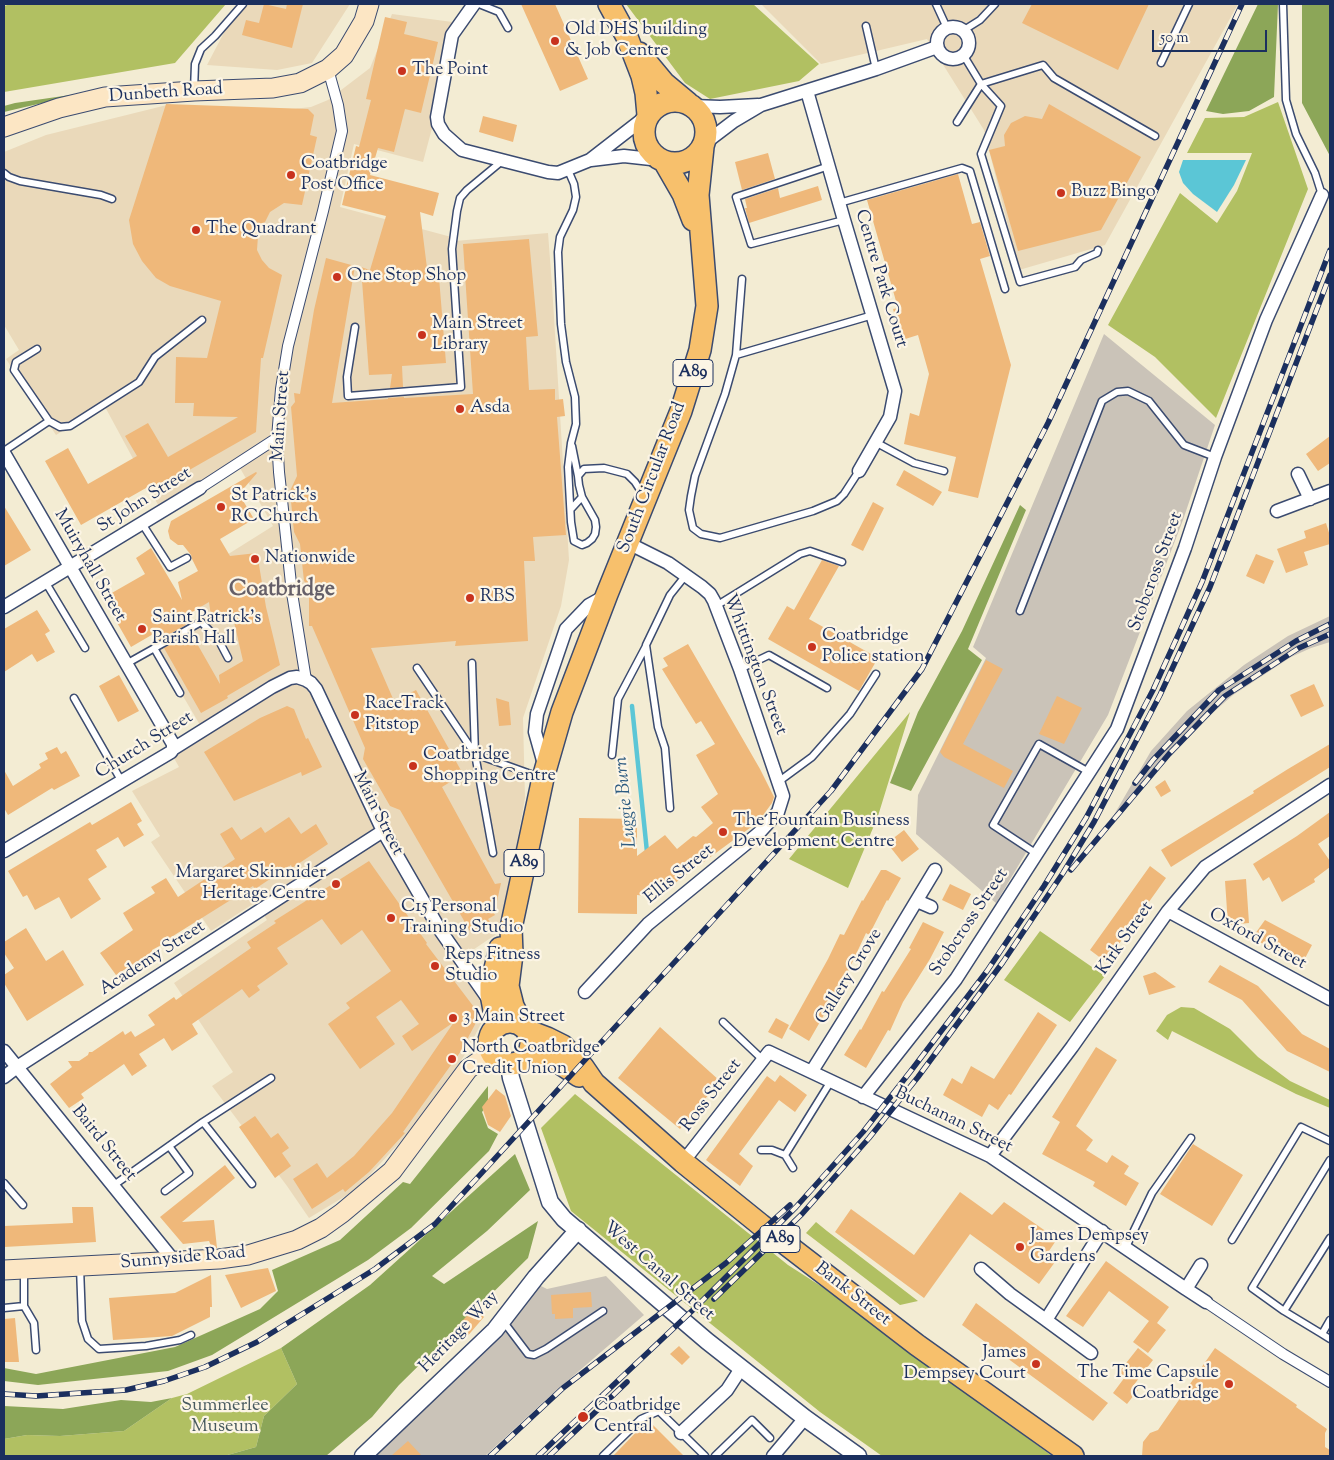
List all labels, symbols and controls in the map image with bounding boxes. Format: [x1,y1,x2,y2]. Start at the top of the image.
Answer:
place label: Old DHS building & Job Centre [565,20,707,62]
scale bar [1154,20,1269,52]
text: 50 m [1160,28,1189,49]
marker: Old DHS building & Job Centre [549,35,561,47]
place label: The Point [412,60,488,82]
marker: The Point [396,65,408,77]
street label: Dunbeth Road [108,79,224,109]
place label: Coatbridge Post Office [301,154,388,196]
marker: Coatbridge Post Office [285,169,297,181]
place label: Buzz Bingo [1071,182,1156,204]
marker: Buzz Bingo [1055,187,1067,199]
street label: Centre Park Court [849,207,911,351]
place label: The Quadrant [206,219,316,241]
marker: The Quadrant [190,224,202,236]
place label: One Stop Shop [347,266,466,288]
marker: One Stop Shop [331,271,343,283]
place label: Main Street Library [432,314,523,356]
marker: Main Street Library [416,329,428,341]
road number: A89 [673,359,713,386]
street label: Main Street [268,370,296,462]
place label: Asda [470,398,510,420]
street label: South Circular Road [614,399,692,557]
marker: Asda [454,403,466,415]
street label: St John Street [94,463,196,539]
place label: St Patrick's RCChurch [231,486,319,528]
marker: St Patrick's RCChurch [215,501,227,513]
street label: Muiryhall Street [48,506,130,626]
street label: Stobcross Street [1125,509,1189,635]
place label: Nationwide [265,548,355,570]
marker: Nationwide [249,553,261,565]
district label: Coatbridge [229,578,335,604]
place label: RBS [480,587,515,609]
street label: Whittington Street [717,591,791,739]
marker: RBS [464,592,476,604]
place label: Saint Patrick's Parish Hall [152,608,261,650]
marker: Saint Patrick's Parish Hall [136,623,148,635]
place label: Coatbridge Police station [822,626,925,669]
marker: Coatbridge Police station [806,641,818,653]
place label: RaceTrack Pitstop [365,694,445,736]
street label: Church Street [92,707,198,785]
marker: RaceTrack Pitstop [349,709,361,721]
place label: Coatbridge Shopping Centre [423,745,556,788]
water label: Luggie Burn [611,755,643,849]
marker: Coatbridge Shopping Centre [407,760,419,772]
street label: Main Street [347,769,407,859]
place label: The Fountain Business Development Centre [733,811,910,854]
marker: The Fountain Business Development Centre [717,826,729,838]
street label: Ellis Street [641,840,719,910]
road number: A89 [504,850,544,876]
place label: Margaret Skinnider Heritage Centre [176,863,326,906]
street label: Stobcross Street [926,865,1014,981]
marker: Margaret Skinnider Heritage Centre [330,878,342,890]
place label: C15 Personal Training Studio [401,897,523,940]
street label: Kirk Street [1093,898,1159,980]
street label: Oxford Street [1205,904,1309,976]
marker: C15 Personal Training Studio [385,912,397,924]
street label: Academy Street [96,917,210,1001]
street label: Gallery Grove [812,925,888,1029]
place label: Reps Fitness Studio [445,945,540,988]
marker: Reps Fitness Studio [429,960,441,972]
place label: 3 Main Street [463,1007,565,1029]
marker: 3 Main Street [447,1012,459,1024]
place label: North Coatbridge Credit Union [462,1038,600,1080]
marker: North Coatbridge Credit Union [446,1053,458,1065]
street label: Ross Street [677,1055,747,1137]
street label: Buchanan Street [891,1083,1015,1159]
street label: Baird Street [66,1101,140,1187]
street label: West Canal Street [598,1218,718,1326]
road number: A89 [760,1226,800,1252]
place label: James Dempsey Gardens [1030,1226,1149,1268]
marker: James Dempsey Gardens [1014,1241,1026,1253]
street label: Sunnyside Road [120,1243,246,1275]
street label: Bank Street [810,1259,894,1331]
street label: Heritage Way [416,1288,504,1378]
place label: James Dempsey Court [904,1343,1026,1386]
marker: James Dempsey Court [1030,1358,1042,1370]
place label: The Time Capsule Coatbridge [1077,1363,1219,1406]
marker: The Time Capsule Coatbridge [1223,1378,1235,1390]
park label: Summerlee Museum [181,1396,269,1438]
place label: Coatbridge Central [594,1396,681,1438]
marker: Coatbridge Central [576,1410,590,1424]

